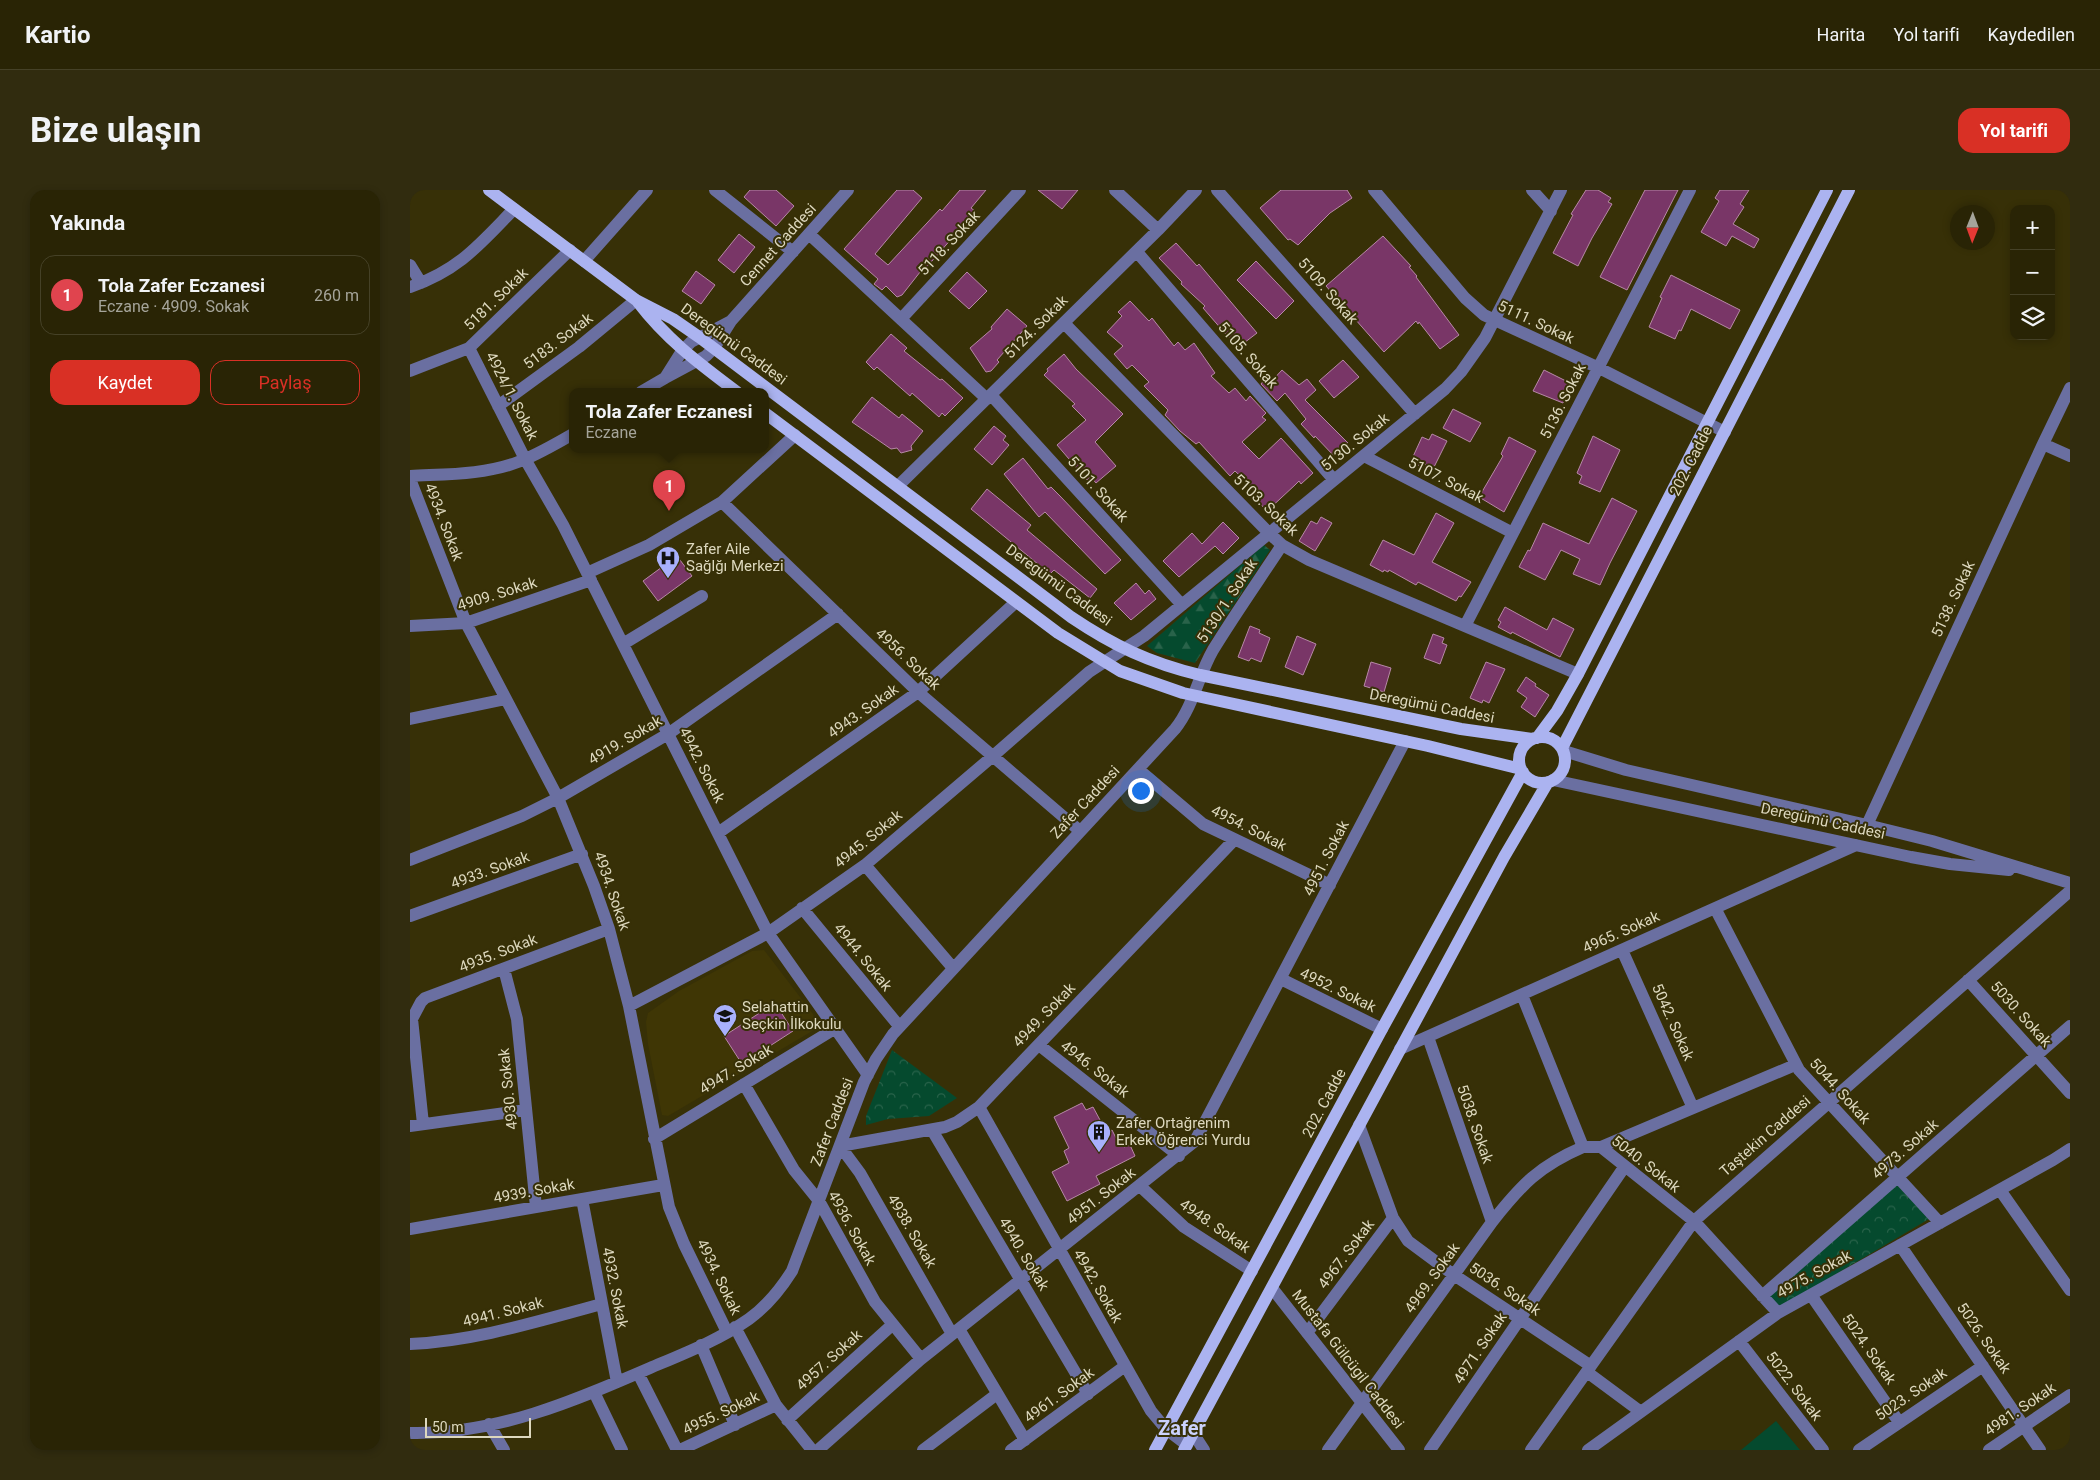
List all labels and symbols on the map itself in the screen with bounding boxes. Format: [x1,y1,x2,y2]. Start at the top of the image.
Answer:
street label: Cennet Caddesi [736,200,820,290]
north arrow [1950,205,1995,250]
street label: 5118. Sokak [914,207,984,279]
street label: 5109. Sokak [1294,254,1362,328]
street label: 5181. Sokak [460,264,532,334]
street label: 5124. Sokak [1001,291,1072,362]
street label: 5111. Sokak [1495,296,1577,348]
street label: Deregümü Caddesi [677,299,791,389]
street label: 5183. Sokak [520,309,597,373]
street label: 5105. Sokak [1214,318,1282,392]
street label: 4924/1. Sokak [482,349,542,444]
street label: 5136. Sokak [1536,360,1590,442]
street label: 5130. Sokak [1317,409,1393,475]
street label: 202. Cadde [1666,423,1716,499]
street label: 5101. Sokak [1064,452,1132,526]
street label: 5107. Sokak [1405,453,1487,507]
pin: 1 [653,470,685,511]
street label: 5103. Sokak [1230,470,1302,540]
street label: 4934. Sokak [421,480,467,564]
place label: Zafer Aile Sağlğı Merkezi [686,540,784,575]
street label: Deregümü Caddesi [1002,540,1116,630]
hospital icon: Zafer Aile Sağlğı Merkezi [655,545,681,579]
street label: 5130/1. Sokak [1193,555,1261,647]
street label: 5138. Sokak [1927,558,1979,640]
street label: 4909. Sokak [455,573,539,615]
street label: 4956. Sokak [872,624,944,694]
street label: 4943. Sokak [824,680,902,742]
street label: Deregümü Caddesi [1368,685,1496,727]
street label: 4919. Sokak [585,711,665,768]
street label: 4942. Sokak [675,724,729,806]
street label: Zafer Caddesi [1047,762,1123,842]
your location [1128,778,1154,804]
street label: Deregümü Caddesi [1759,799,1887,843]
street label: 4954. Sokak [1208,801,1290,855]
street label: 4945. Sokak [830,806,906,872]
street label: 4951. Sokak [1299,817,1353,899]
street label: 4933. Sokak [448,847,532,893]
street label: 4934. Sokak [590,849,634,933]
street label: 4965. Sokak [1580,907,1663,957]
street label: 4944. Sokak [830,919,896,995]
street label: 4935. Sokak [456,930,540,976]
street label: 4952. Sokak [1297,964,1379,1016]
street label: 5030. Sokak [1987,977,2055,1051]
street label: 4949. Sokak [1009,979,1079,1051]
street label: 5042. Sokak [1648,981,1698,1064]
place label: Selahattin Seçkin İlkokulu [742,998,842,1033]
school or university icon: Selahattin Seçkin İlkokulu [712,1003,738,1037]
street label: 4946. Sokak [1057,1037,1133,1102]
street label: 4947. Sokak [696,1040,776,1098]
street label: 4930. Sokak [495,1047,521,1131]
street label: 5044. Sokak [1806,1054,1874,1128]
street label: 202. Cadde [1298,1065,1350,1141]
street label: Zafer Caddesi [807,1075,857,1169]
street label: 5038. Sokak [1453,1082,1497,1166]
street label: Taştekin Caddesi [1716,1092,1814,1180]
place label: Zafer Ortağrenim Erkek Öğrenci Yurdu [1116,1114,1250,1149]
street label: 4973. Sokak [1868,1115,1942,1183]
building icon: Zafer Ortağrenim Erkek Öğrenci Yurdu [1086,1119,1112,1153]
street label: 5040. Sokak [1608,1132,1684,1197]
street label: 4951. Sokak [1063,1163,1139,1228]
street label: 4939. Sokak [492,1175,576,1207]
street label: 4936. Sokak [824,1188,880,1269]
street label: 4938. Sokak [884,1191,941,1271]
street label: 4948. Sokak [1176,1195,1254,1257]
street label: 4940. Sokak [995,1214,1053,1294]
street label: 4967. Sokak [1314,1215,1378,1292]
street label: 4934. Sokak [693,1236,745,1318]
street label: 4969. Sokak [1401,1239,1464,1317]
street label: 4932. Sokak [598,1246,632,1330]
street label: 4942. Sokak [1070,1246,1127,1326]
street label: 4975. Sokak [1774,1246,1855,1302]
street label: 5036. Sokak [1466,1259,1544,1320]
street label: Mustafa Gülcügil Caddesi [1288,1286,1408,1432]
street label: 4941. Sokak [461,1293,545,1331]
street label: 5026. Sokak [1953,1299,2015,1377]
street label: 4971. Sokak [1450,1309,1511,1387]
street label: 5024. Sokak [1838,1310,1900,1388]
street label: 4957. Sokak [792,1326,866,1394]
street label: 5022. Sokak [1762,1348,1826,1425]
street label: 4961. Sokak [1020,1363,1098,1426]
street label: 5023. Sokak [1872,1363,1950,1424]
street label: 4981. Sokak [1981,1378,2059,1439]
street label: 4955. Sokak [680,1387,762,1439]
scale bar [425,1415,531,1438]
district label: Zafer [1158,1416,1207,1440]

